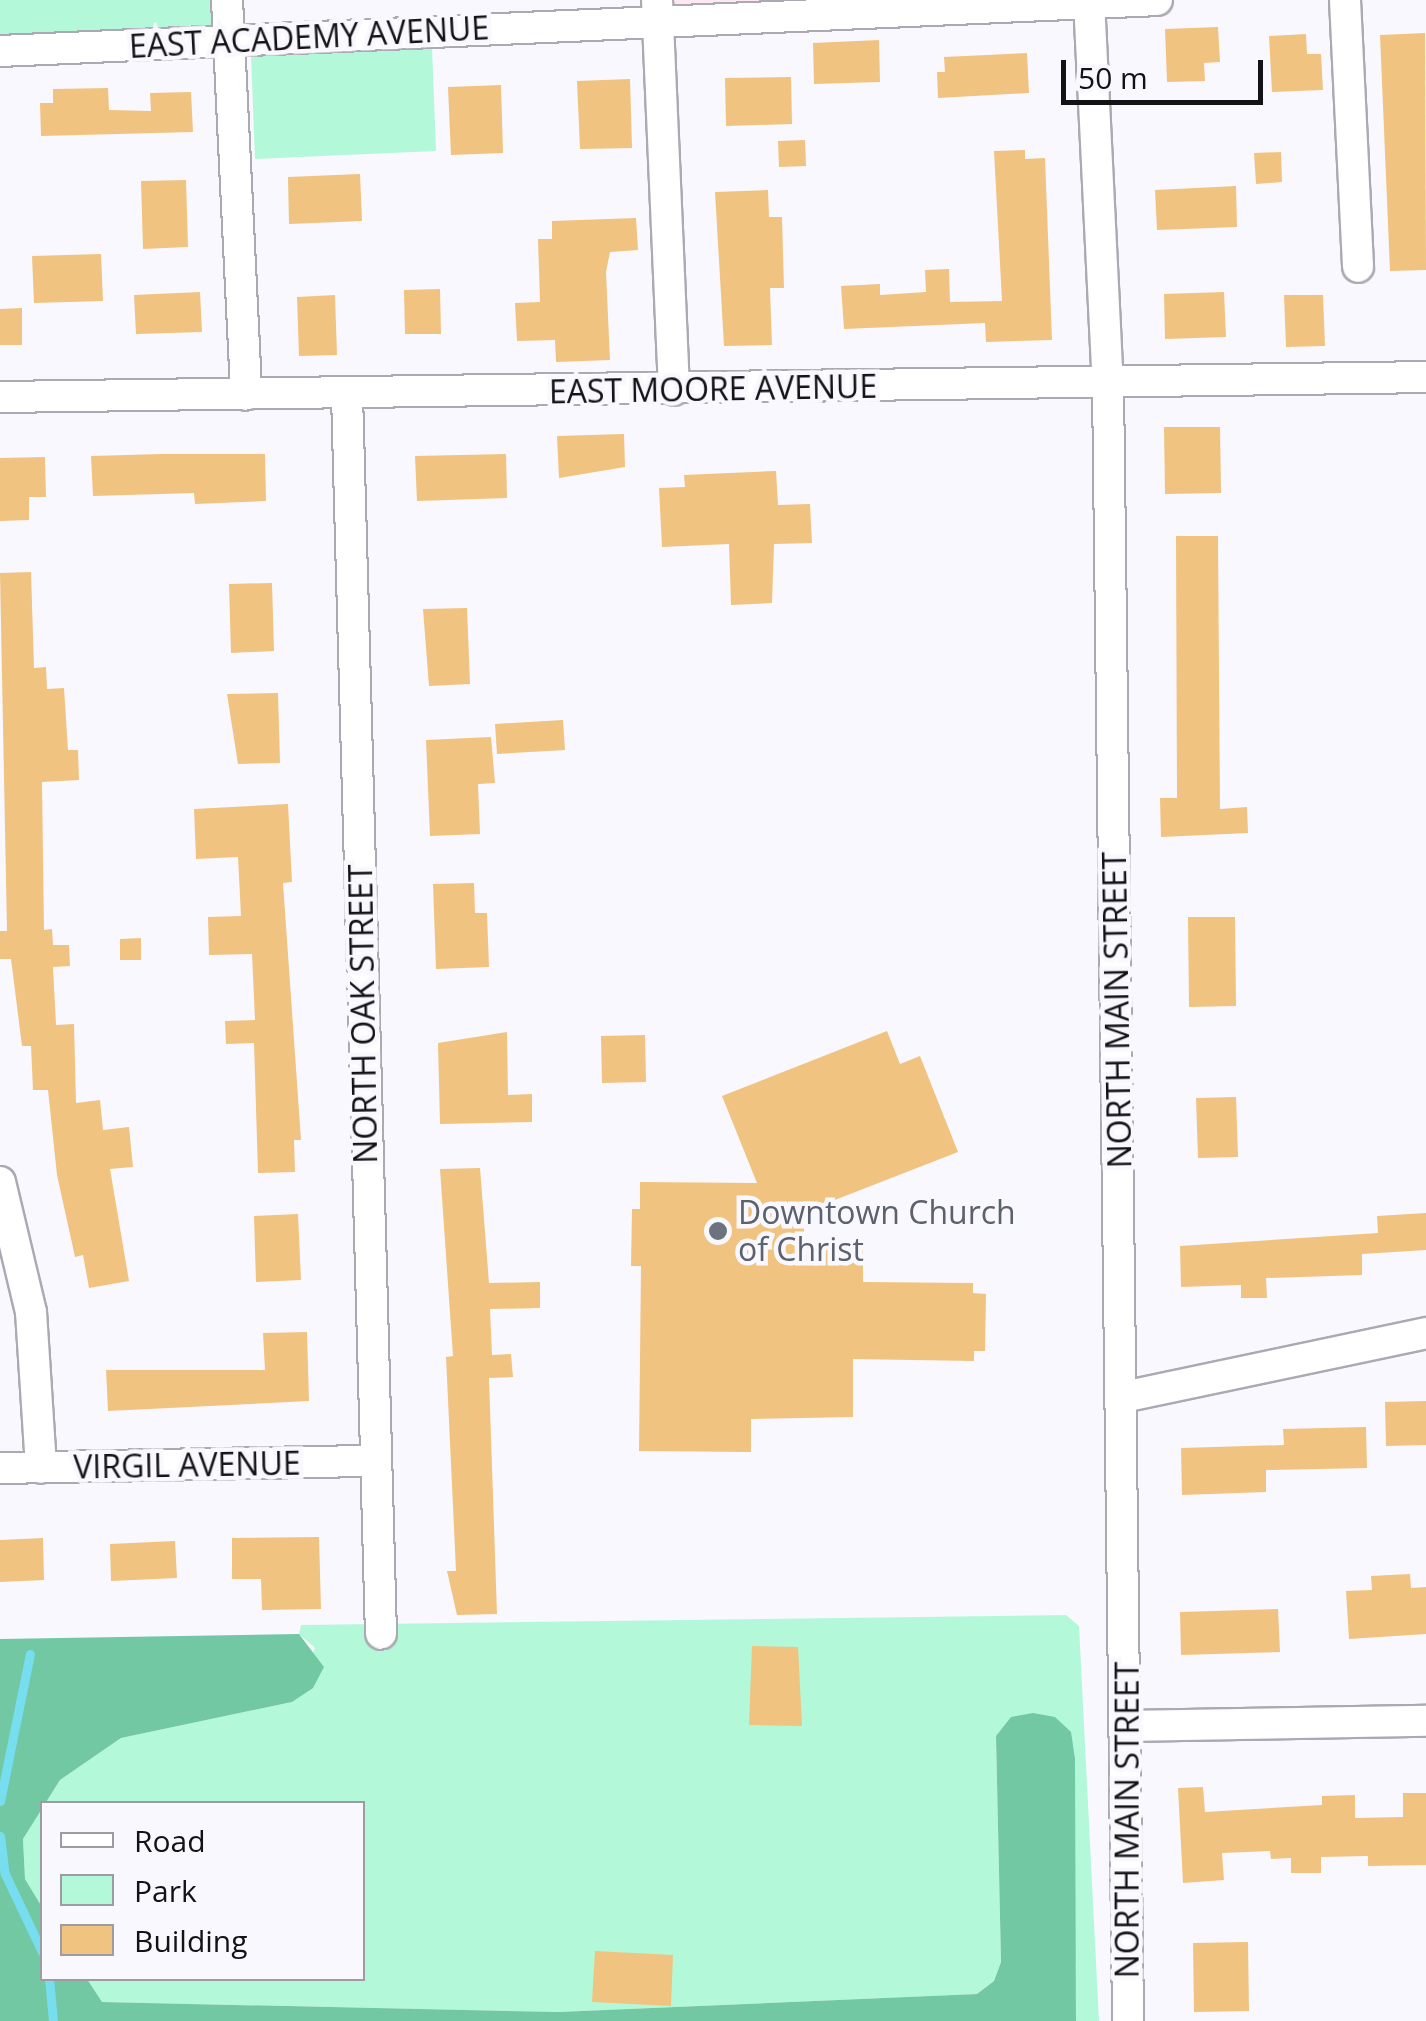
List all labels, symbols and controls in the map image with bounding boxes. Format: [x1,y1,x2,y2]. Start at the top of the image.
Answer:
street label: EAST ACADEMY AVENUE [128,8,490,66]
scale bar [1066,40,1268,102]
text: 50 m [1078,57,1148,98]
street label: EAST MOORE AVENUE [549,367,877,411]
street label: NORTH MAIN STREET [1095,851,1139,1169]
street label: NORTH OAK STREET [341,864,385,1164]
place label: Downtown Church of Christ [738,1194,1016,1269]
marker: Downtown Church of Christ [707,1220,729,1242]
street label: VIRGIL AVENUE [73,1444,301,1486]
street label: NORTH MAIN STREET [1108,1662,1146,1978]
legend [40,1801,365,1981]
text: Road [134,1820,206,1861]
text: Park [134,1870,197,1911]
text: Building [134,1920,248,1961]

